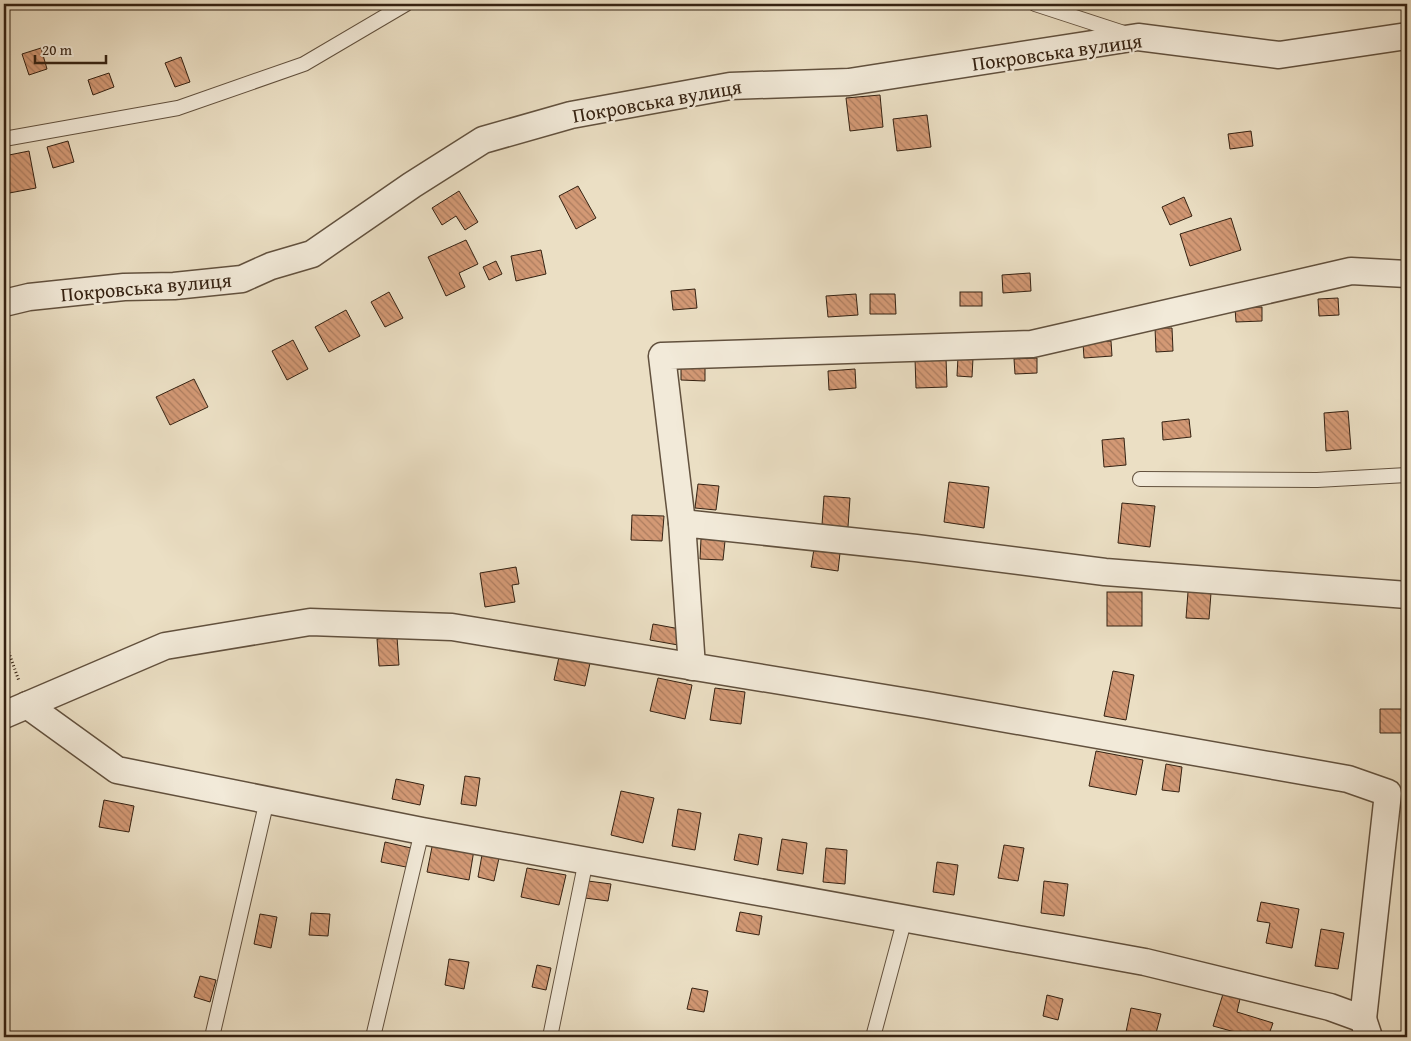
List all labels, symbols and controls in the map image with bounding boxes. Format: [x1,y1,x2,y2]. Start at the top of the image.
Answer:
street label: Покровська вулиця [970,25,1144,78]
scale bar [35,32,106,64]
text: 20 m [42,39,73,60]
street label: Покровська вулиця [570,71,744,130]
street label: Покровська вулиця [59,265,233,308]

